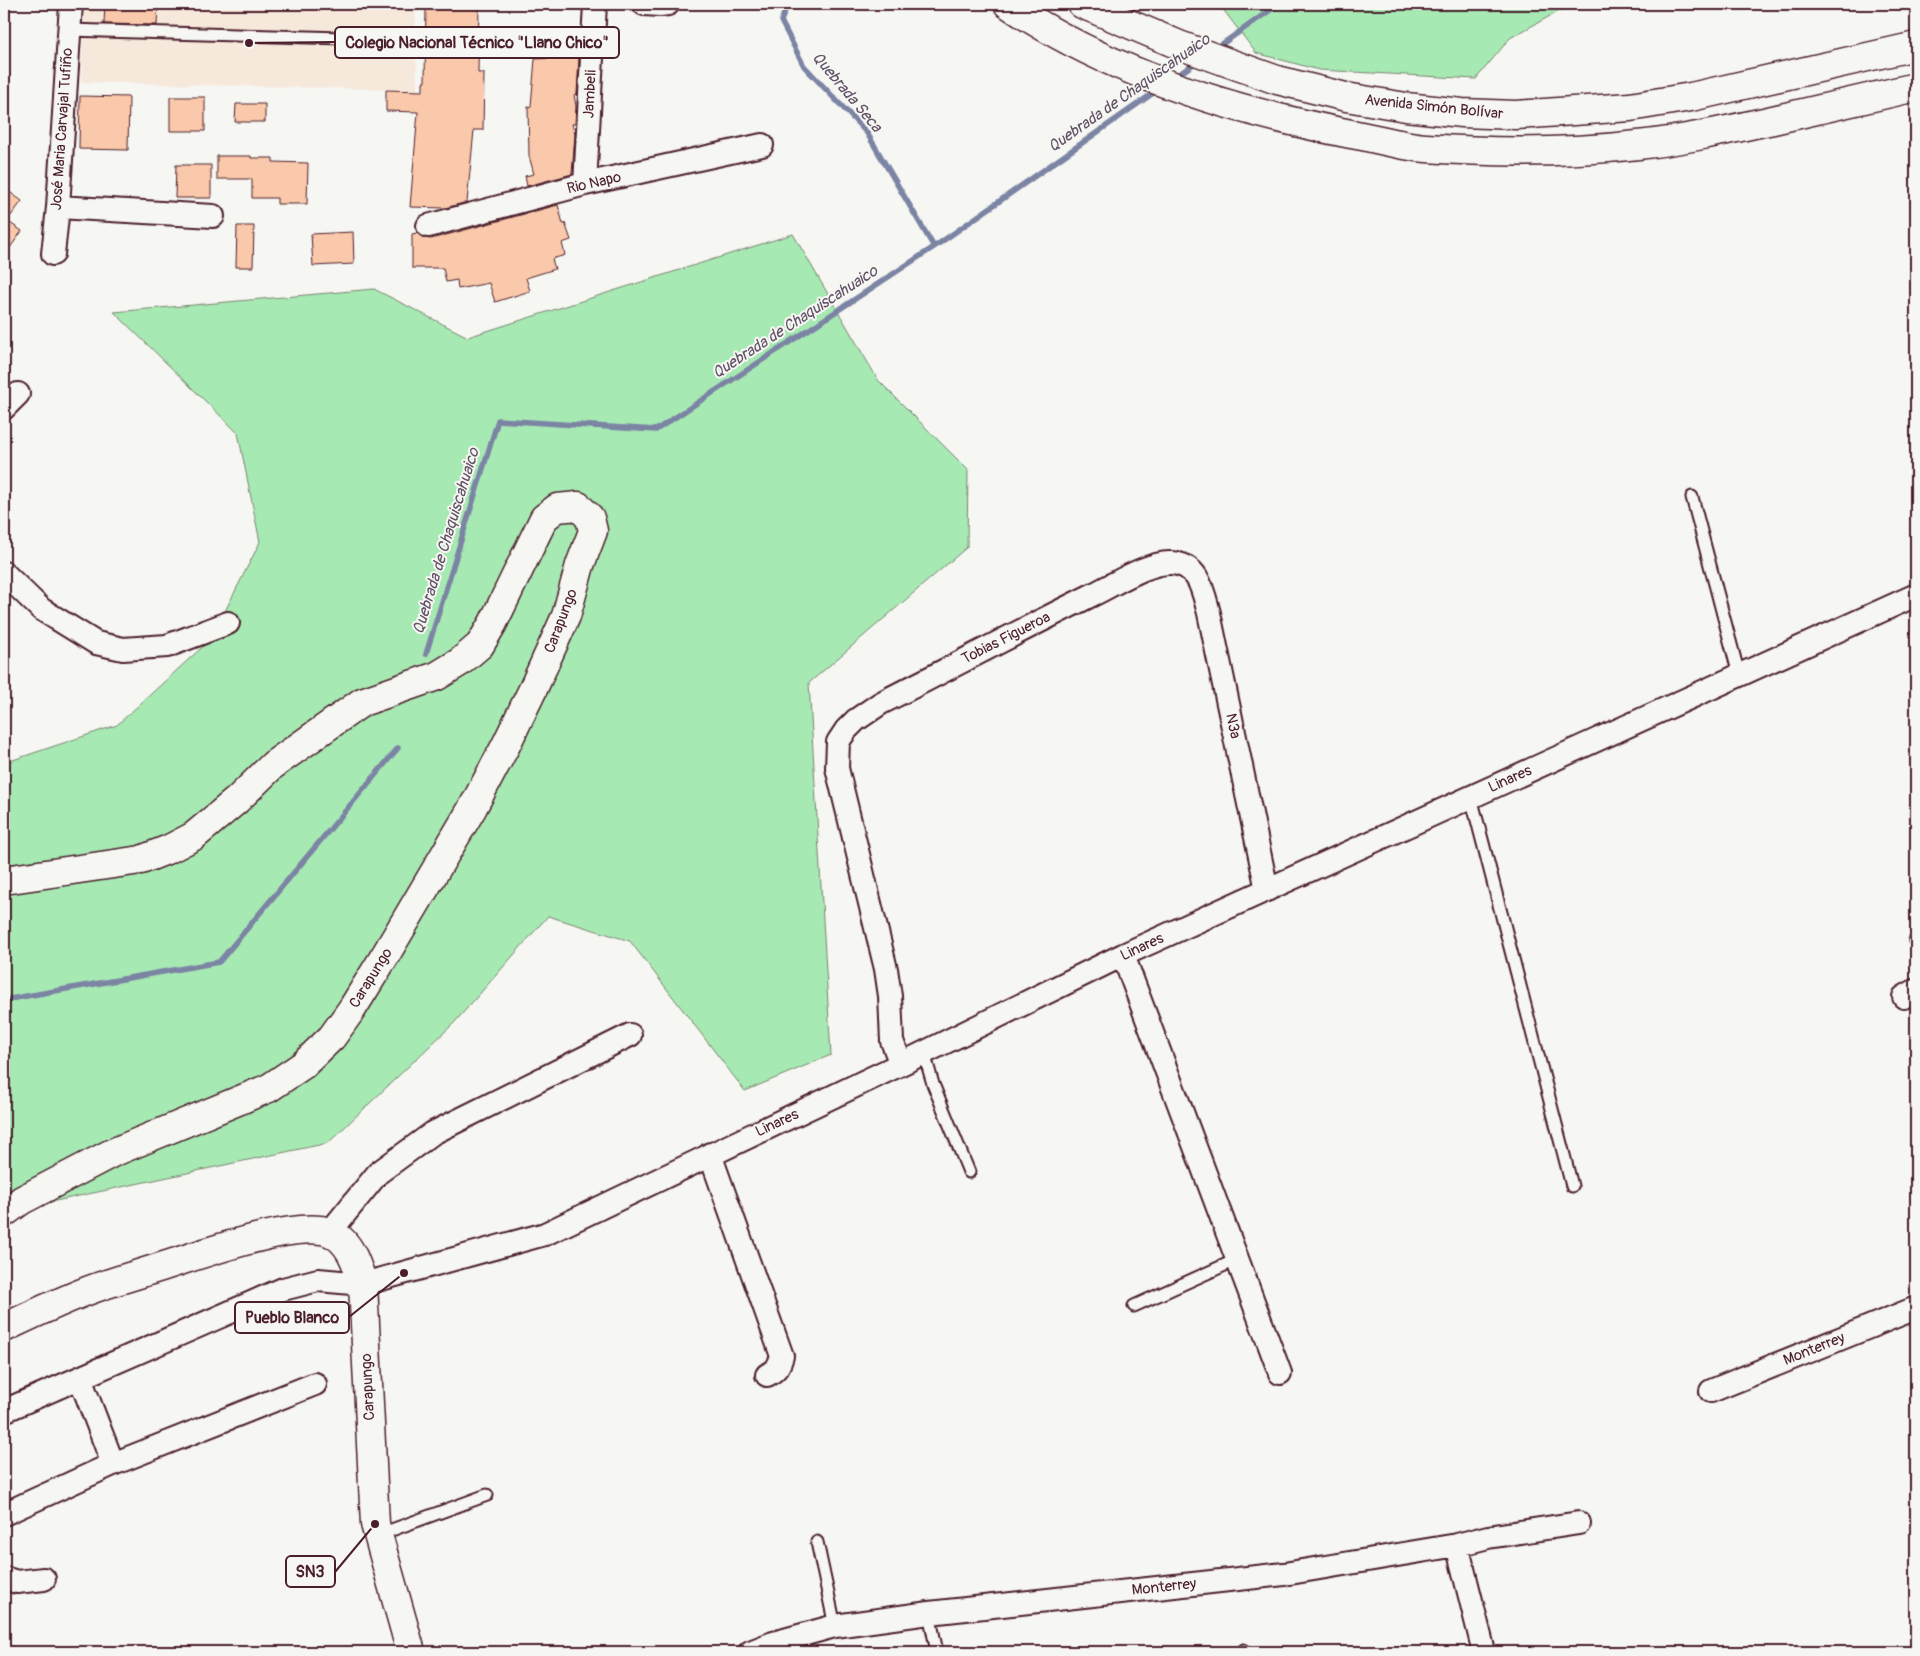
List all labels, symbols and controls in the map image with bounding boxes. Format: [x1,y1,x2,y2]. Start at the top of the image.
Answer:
callout: Colegio Nacional Técnico "Llano Chico" [335,27,619,58]
water label: Quebrada de Chaquiscahuaico [1044,29,1215,157]
text: Colegio Nacional Técnico "Llano Chico" [345,33,609,53]
street label: José Maria Carvajal Tufiño [47,47,77,211]
water label: Quebrada Seca [808,48,887,137]
street label: Jambeli [579,69,601,119]
street label: Avenida Simón Bolívar [1364,90,1505,124]
street label: Rio Napo [565,168,623,198]
water label: Quebrada de Chaquiscahuaico [708,260,883,383]
water label: Quebrada de Chaquiscahuaico [408,444,484,636]
street label: Carapungo [540,586,582,656]
street label: Tobias Figueroa [958,608,1054,668]
street label: N3a [1221,712,1245,740]
street label: Linares [1485,761,1535,797]
street label: Linares [1117,929,1167,965]
street label: Carapungo [345,944,397,1012]
street label: Linares [752,1105,802,1141]
callout: Pueblo Blanco [235,1302,349,1333]
text: Pueblo Blanco [245,1308,339,1328]
street label: Monterrey [1780,1328,1848,1370]
street label: Carapungo [357,1353,379,1421]
callout: SN3 [286,1556,335,1587]
text: SN3 [295,1562,325,1582]
street label: Monterrey [1131,1574,1198,1600]

